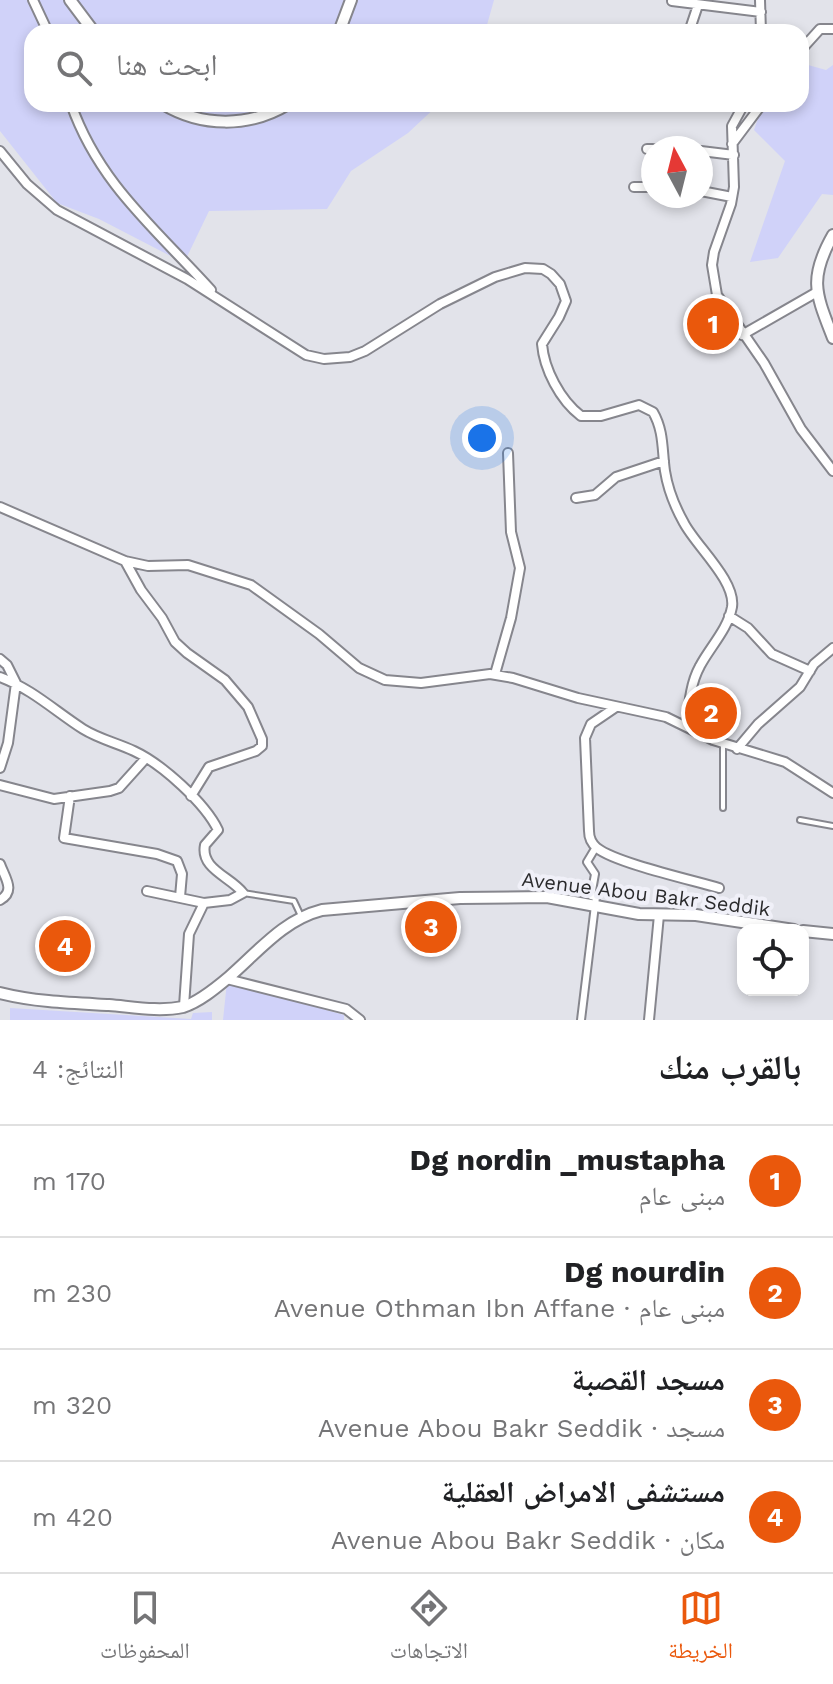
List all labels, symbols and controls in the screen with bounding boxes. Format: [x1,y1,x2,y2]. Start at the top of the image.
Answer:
search box [24,24,809,112]
icon: search [52,46,96,90]
text: ابحث هنا [116,47,218,82]
north arrow [641,136,713,208]
pin: 1 [687,294,739,354]
your location [462,418,502,458]
pin: 2 [685,683,737,743]
street label: Avenue Abou Bakr Seddik [520,867,772,921]
pin: 3 [405,897,457,957]
pin: 4 [39,916,91,976]
map controls [737,924,809,996]
button: locate [737,924,809,996]
text: بالقرب منك [659,1047,801,1087]
text: النتائج: 4 [32,1054,124,1084]
text: Dg nordin _mustapha [410,1142,725,1177]
text: 170 m [32,1166,106,1196]
text: 1 [769,1166,781,1196]
text: مبنى عام [639,1181,725,1211]
text: Dg nourdin [564,1254,725,1289]
text: 230 m [32,1278,112,1308]
text: 2 [767,1278,783,1308]
text: مبنى عام · Avenue Othman Ibn Affane [274,1293,725,1323]
text: مسجد القصبة [572,1362,725,1397]
text: 320 m [32,1390,112,1420]
text: 3 [767,1390,783,1420]
text: مسجد · Avenue Abou Bakr Seddik [318,1413,725,1443]
text: مستشفى الامراض العقلية [442,1474,725,1509]
text: 420 m [32,1502,113,1532]
text: 4 [767,1502,783,1532]
text: مكان · Avenue Abou Bakr Seddik [331,1525,725,1555]
tab: المحفوظات [100,1586,190,1672]
tab: الاتجاهات [390,1586,468,1672]
tab: الخريطة [668,1586,733,1672]

